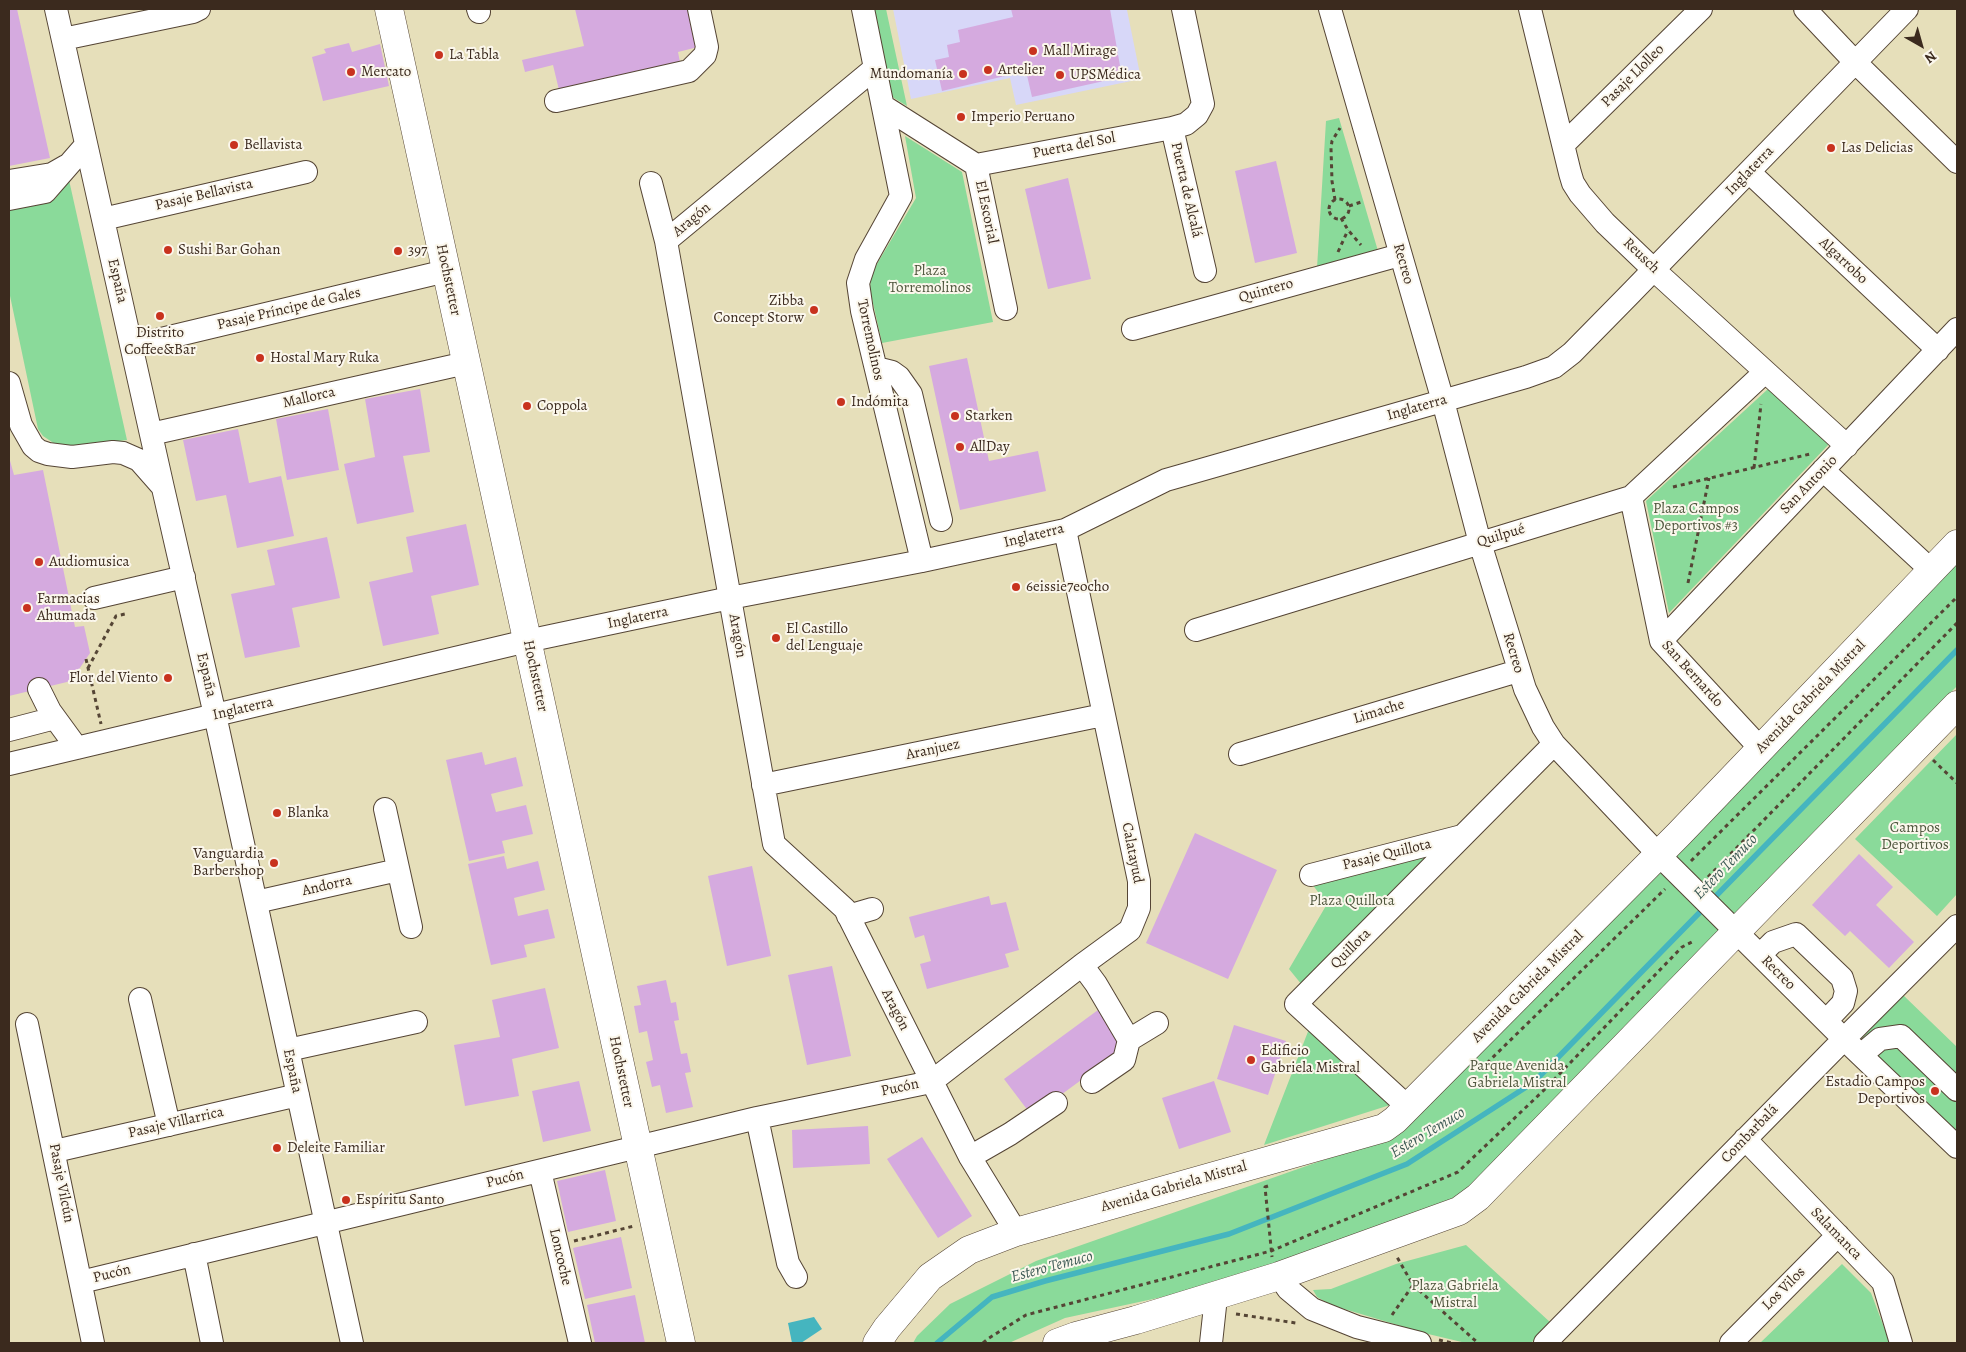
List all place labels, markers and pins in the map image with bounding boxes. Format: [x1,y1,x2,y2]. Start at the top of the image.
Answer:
place label: Mall Mirage [1043,42,1116,60]
marker: Mall Mirage [1027,45,1039,57]
place label: La Tabla [449,46,499,64]
marker: La Tabla [433,49,445,61]
place label: Artelier [998,61,1044,79]
place label: Mercato [361,63,411,81]
marker: Artelier [982,64,994,76]
place label: Mundomanía [870,65,953,83]
marker: Mercato [345,66,357,78]
place label: UPSMédica [1070,66,1141,84]
marker: Mundomanía [957,68,969,80]
marker: UPSMédica [1054,69,1066,81]
place label: Imperio Peruano [971,108,1075,126]
marker: Imperio Peruano [955,111,967,123]
place label: Bellavista [244,136,302,154]
marker: Bellavista [228,139,240,151]
place label: Las Delicias [1841,139,1913,157]
marker: Las Delicias [1825,142,1837,154]
place label: Sushi Bar Gohan [178,241,280,259]
place label: 397 [408,242,427,260]
marker: Sushi Bar Gohan [162,244,174,256]
marker: 397 [392,245,404,257]
place label: Zibba Concept Storw [714,292,804,327]
marker: Zibba Concept Storw [808,304,820,316]
marker: Distrito Coffee&Bar [154,310,166,322]
place label: Distrito Coffee&Bar [124,324,196,359]
place label: Hostal Mary Ruka [270,349,379,367]
marker: Hostal Mary Ruka [254,352,266,364]
place label: Indómita [851,393,909,411]
marker: Indómita [835,396,847,408]
place label: Coppola [537,397,588,415]
marker: Coppola [521,400,533,412]
place label: Starken [965,407,1013,425]
marker: Starken [949,410,961,422]
place label: AllDay [970,438,1010,456]
marker: AllDay [954,441,966,453]
place label: Audiomusica [49,553,129,571]
marker: Audiomusica [33,556,45,568]
place label: 6eissie7eocho [1026,578,1109,596]
marker: 6eissie7eocho [1010,581,1022,593]
place label: Farmacias Ahumada [37,590,100,625]
marker: Farmacias Ahumada [21,602,33,614]
place label: El Castillo del Lenguaje [786,620,863,655]
marker: El Castillo del Lenguaje [770,632,782,644]
place label: Flor del Viento [69,669,158,687]
marker: Flor del Viento [162,672,174,684]
place label: Blanka [287,804,329,822]
marker: Blanka [271,807,283,819]
place label: Vanguardia Barbershop [193,845,264,880]
marker: Vanguardia Barbershop [268,857,280,869]
place label: Edificio Gabriela Mistral [1261,1042,1360,1077]
marker: Edificio Gabriela Mistral [1245,1054,1257,1066]
place label: Estadio Campos Deportivos [1825,1073,1925,1108]
marker: Estadio Campos Deportivos [1929,1085,1941,1097]
place label: Deleite Familiar [287,1139,385,1157]
marker: Deleite Familiar [271,1142,283,1154]
place label: Espíritu Santo [356,1191,444,1209]
marker: Espíritu Santo [340,1194,352,1206]

